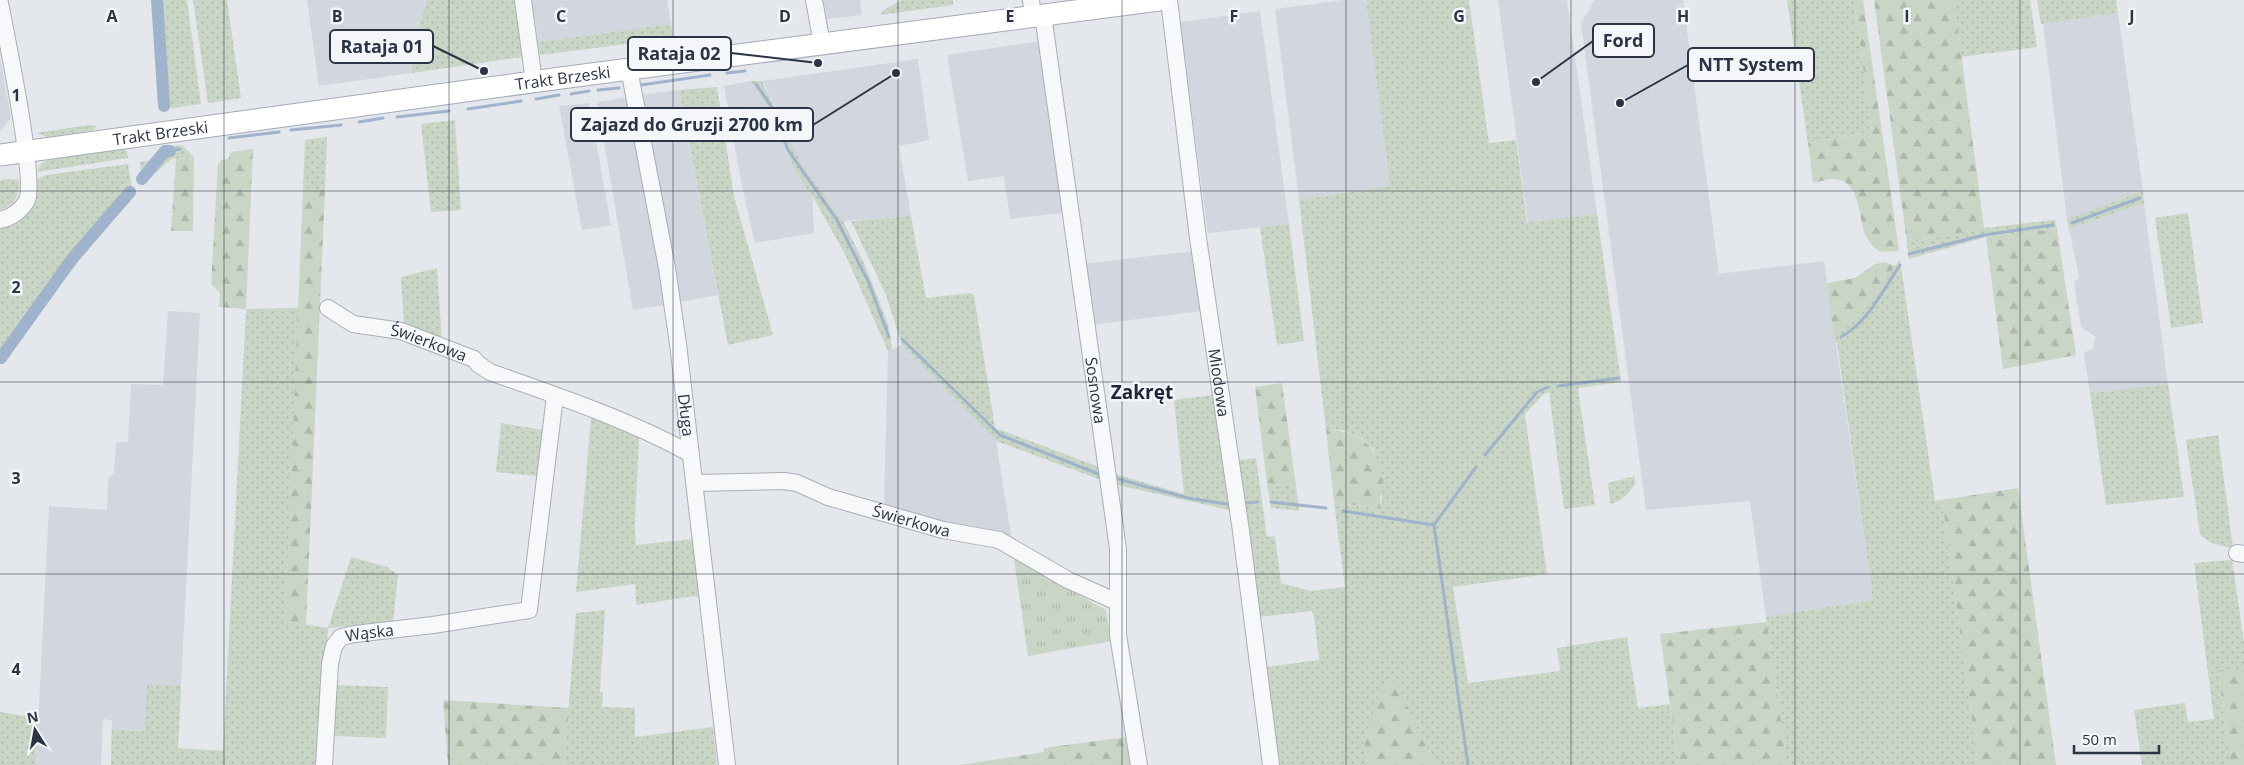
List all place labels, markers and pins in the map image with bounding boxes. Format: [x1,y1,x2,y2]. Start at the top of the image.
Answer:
callout: Ford [1593,24,1654,57]
callout: Rataja 01 [330,30,433,63]
callout: Rataja 02 [628,37,731,70]
callout: NTT System [1688,48,1814,81]
callout: Zajazd do Gruzji 2700 km [571,108,813,141]

